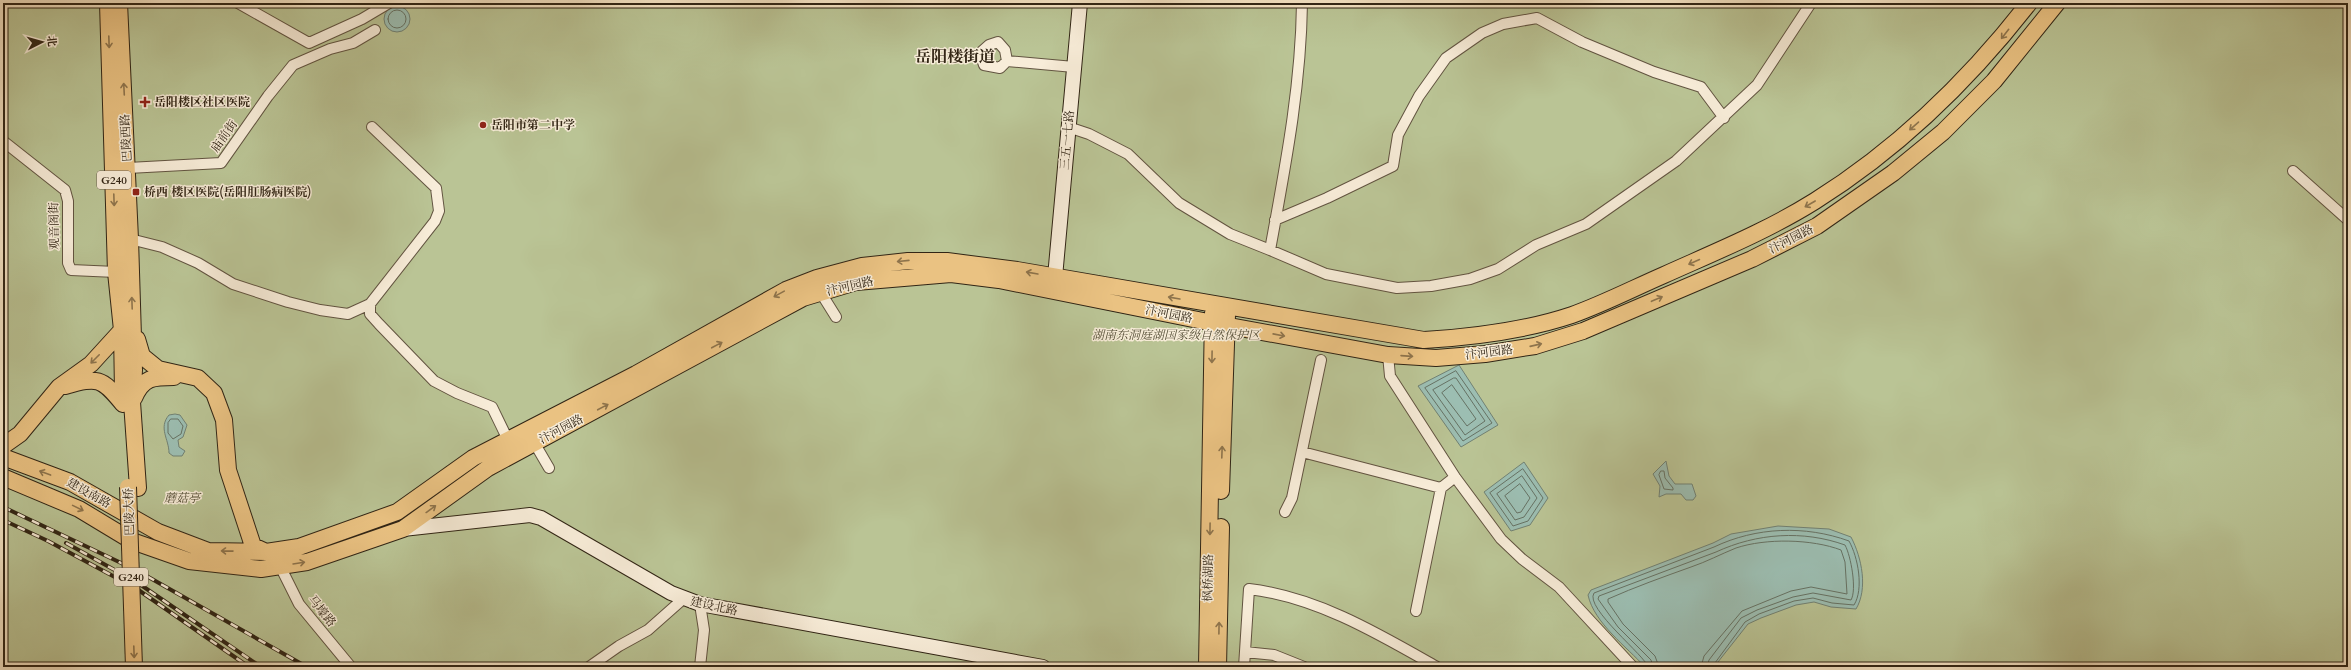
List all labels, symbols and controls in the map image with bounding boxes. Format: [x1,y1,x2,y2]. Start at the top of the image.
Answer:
north arrow [22,22,62,62]
one-way arrow [2001,28,2010,39]
text: 北 [43,35,59,47]
one-way arrow [105,35,113,48]
district label: 岳阳楼街道 [915,46,995,68]
one-way arrow [120,83,127,96]
place label: 岳阳楼区社区医院 [154,94,250,110]
marker: 岳阳楼区社区医院 [139,96,151,108]
street label: 三五一七路 [1056,109,1078,171]
street label: 巴陵西路 [117,114,135,162]
street label: 庙前街 [207,116,242,155]
place label: 岳阳市第二中学 [491,117,575,133]
marker: 岳阳市第二中学 [478,120,488,130]
one-way arrow [1909,122,1920,131]
road number: G240 [97,171,131,189]
place label: 桥西 楼区医院(岳阳肛肠病医院) [144,184,311,200]
marker: 桥西 楼区医院(岳阳肛肠病医院) [131,187,141,197]
one-way arrow [111,193,118,206]
one-way arrow [1804,200,1816,208]
street label: 观音阁街 [46,201,62,250]
street label: 汴河园路 [1766,221,1816,257]
one-way arrow [897,258,910,265]
one-way arrow [1688,258,1700,266]
one-way arrow [1026,269,1039,277]
street label: 汴河园路 [825,273,875,299]
one-way arrow [773,291,785,299]
one-way arrow [1168,294,1181,302]
one-way arrow [1651,295,1663,303]
one-way arrow [129,297,136,310]
street label: 汴河园路 [1144,302,1194,326]
park label: 湖南东洞庭湖国家级自然保护区 [1092,327,1262,343]
one-way arrow [1272,331,1285,339]
one-way arrow [711,340,723,348]
street label: 汴河园路 [1464,341,1514,363]
one-way arrow [1529,341,1542,348]
one-way arrow [1209,350,1216,363]
one-way arrow [1400,352,1413,359]
one-way arrow [90,354,100,364]
one-way arrow [597,402,609,410]
street label: 汴河园路 [536,411,586,447]
one-way arrow [1219,446,1226,459]
one-way arrow [40,468,52,476]
street label: 建设南路 [64,474,114,512]
street label: 巴陵大桥 [120,488,138,536]
park label: 蘑菇亭 [164,490,202,506]
one-way arrow [71,505,83,512]
one-way arrow [426,505,437,513]
one-way arrow [1206,522,1213,535]
one-way arrow [221,547,234,555]
street label: 枫桥湖路 [1200,554,1216,602]
one-way arrow [292,559,305,567]
road number: G240 [114,568,148,586]
street label: 马壕路 [304,592,340,630]
street label: 建设北路 [689,593,739,619]
one-way arrow [1215,622,1223,635]
one-way arrow [130,645,137,658]

